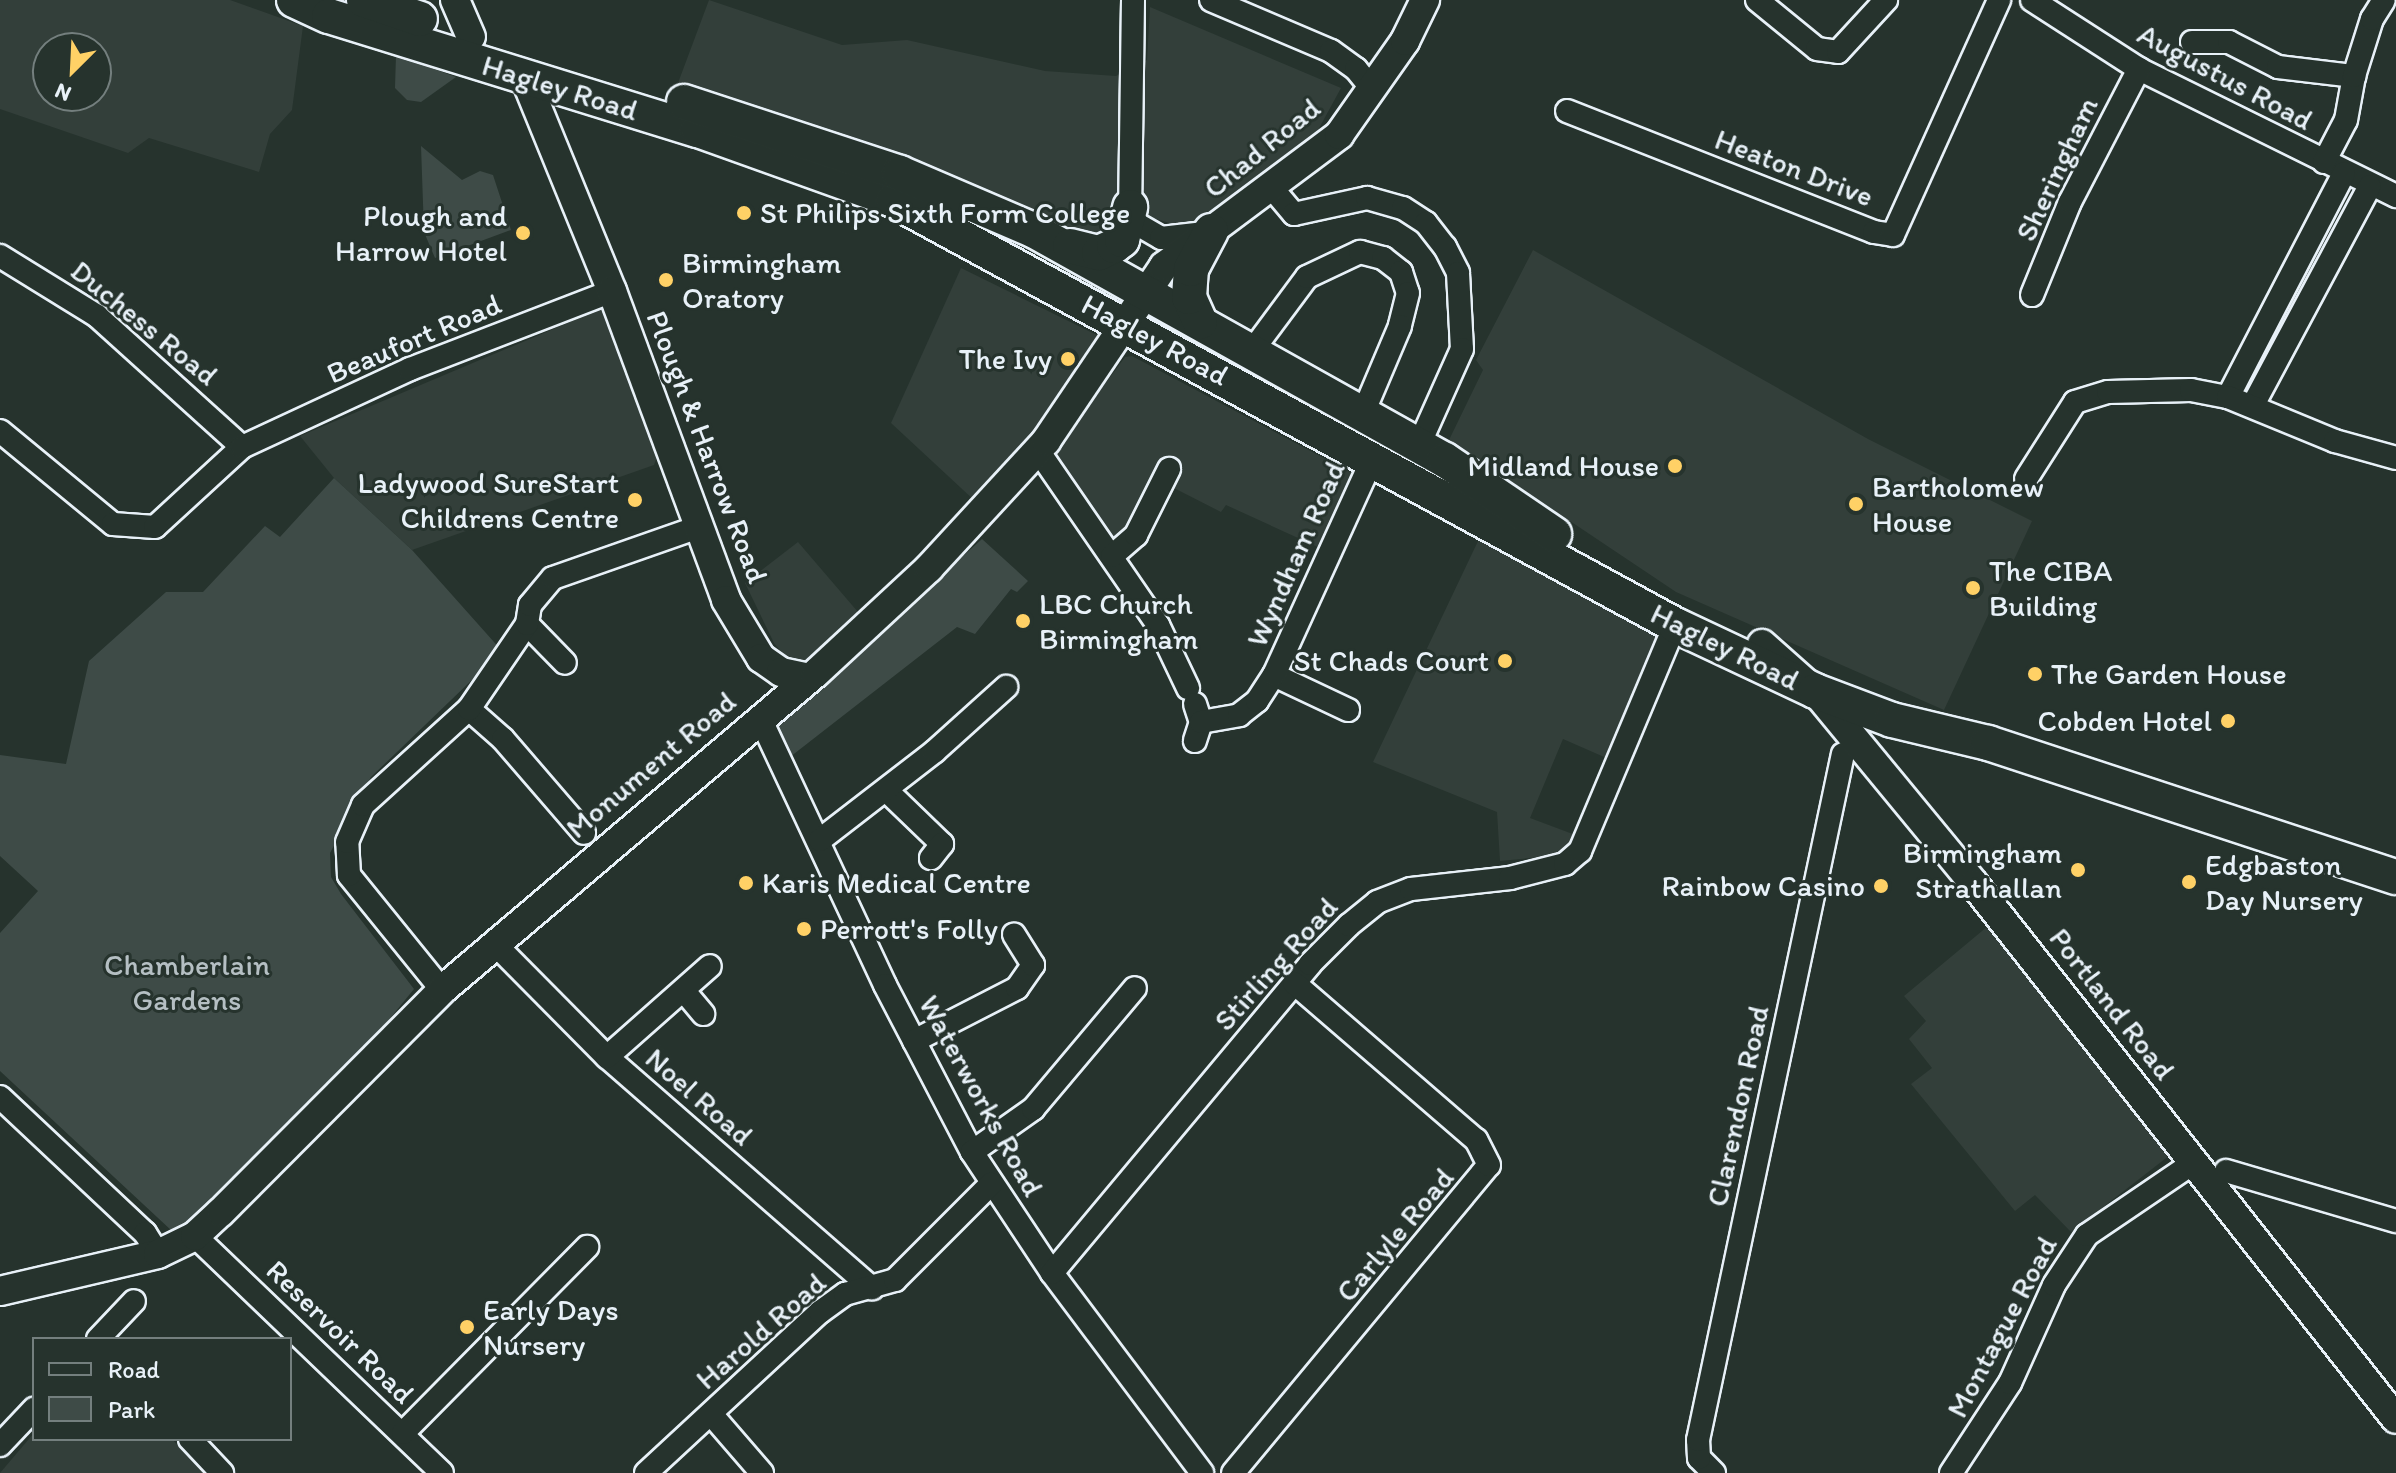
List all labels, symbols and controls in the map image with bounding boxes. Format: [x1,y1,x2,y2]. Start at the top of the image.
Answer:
street label: Augustus Road [2131,16,2319,138]
north arrow [32,32,112,112]
street label: Hagley Road [478,47,642,129]
text: N [51,77,75,108]
street label: Chad Road [1197,90,1327,206]
street label: Sheringham [2008,91,2106,247]
street label: Heaton Drive [1710,121,1878,215]
place label: St Philips Sixth Form College [760,195,1130,231]
place label: Plough and Harrow Hotel [335,198,507,268]
marker: St Philips Sixth Form College [735,204,753,222]
marker: Plough and Harrow Hotel [514,224,532,242]
place label: Birmingham Oratory [682,245,841,316]
street label: Duchess Road [63,253,225,393]
marker: Birmingham Oratory [657,271,675,289]
street label: Beaufort Road [322,286,506,392]
street label: Hagley Road [1076,287,1234,393]
street label: Plough & Harrow Road [639,306,775,588]
place label: The Ivy [959,341,1052,377]
marker: The Ivy [1059,350,1077,368]
place label: Midland House [1467,448,1659,484]
street label: Wyndham Road [1239,456,1353,652]
marker: Midland House [1666,457,1684,475]
place label: Ladywood SureStart Childrens Centre [357,465,619,536]
place label: Bartholomew House [1872,469,2044,540]
marker: Ladywood SureStart Childrens Centre [626,491,644,509]
marker: Bartholomew House [1847,495,1865,513]
place label: The CIBA Building [1989,553,2112,624]
marker: The CIBA Building [1964,579,1982,597]
place label: LBC Church Birmingham [1039,586,1198,656]
street label: Hagley Road [1645,596,1805,698]
marker: LBC Church Birmingham [1014,612,1032,630]
place label: St Chads Court [1293,643,1489,679]
marker: St Chads Court [1496,652,1514,670]
place label: The Garden House [2051,656,2288,692]
marker: The Garden House [2026,665,2044,683]
street label: Monument Road [559,684,743,846]
place label: Cobden Hotel [2038,703,2212,739]
marker: Cobden Hotel [2219,712,2237,730]
place label: Birmingham Strathallan [1903,835,2062,906]
place label: Edgbaston Day Nursery [2205,847,2363,918]
marker: Birmingham Strathallan [2069,861,2087,879]
place label: Karis Medical Centre [762,865,1031,901]
place label: Rainbow Casino [1661,868,1865,904]
marker: Edgbaston Day Nursery [2180,873,2198,891]
marker: Karis Medical Centre [737,874,755,892]
marker: Rainbow Casino [1872,877,1890,895]
street label: Stirling Road [1207,890,1345,1038]
place label: Perrott's Folly [820,911,997,947]
marker: Perrott's Folly [795,920,813,938]
street label: Portland Road [2042,921,2182,1087]
park label: Chamberlain Gardens [104,947,270,1018]
street label: Waterworks Road [911,989,1051,1203]
street label: Clarendon Road [1699,1002,1777,1210]
street label: Noel Road [638,1041,760,1153]
street label: Carlyle Road [1329,1161,1461,1309]
street label: Montague Road [1939,1230,2065,1424]
street label: Reservoir Road [259,1253,421,1411]
street label: Harold Road [689,1265,833,1397]
place label: Early Days Nursery [483,1292,619,1362]
marker: Early Days Nursery [458,1318,476,1336]
legend [32,1337,292,1441]
text: Road [108,1355,160,1384]
text: Park [108,1395,155,1424]

